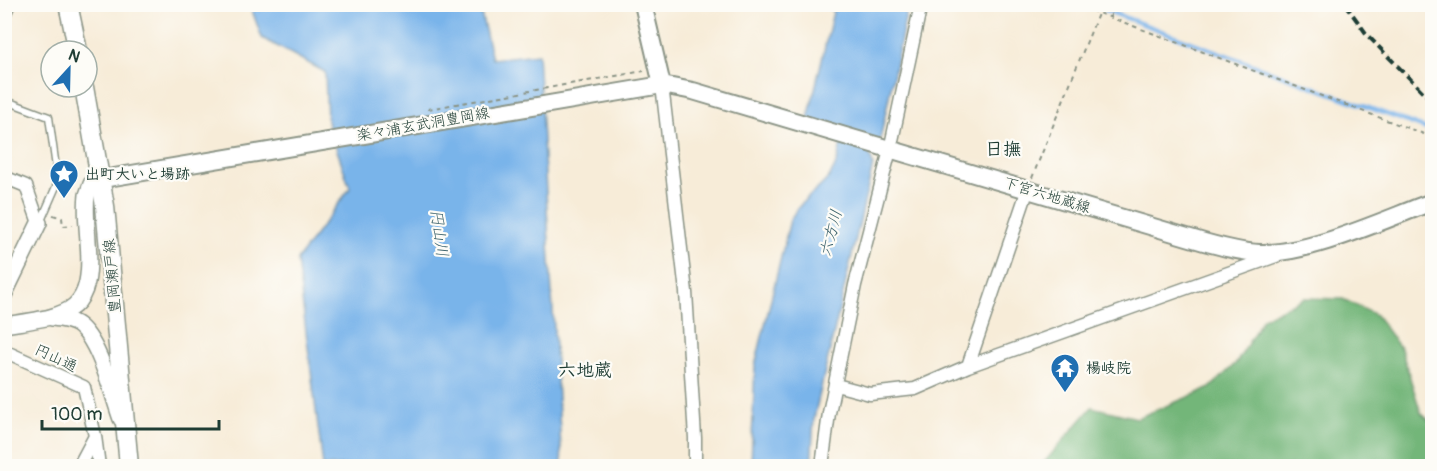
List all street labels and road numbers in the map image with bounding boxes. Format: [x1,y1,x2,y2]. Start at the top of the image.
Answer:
street label: 楽々浦玄武洞豊岡線 [355,103,491,146]
street label: 下宮六地蔵線 [1001,173,1093,218]
street label: 豊岡瀬戸線 [100,238,125,314]
street label: 円山通 [31,340,80,377]

